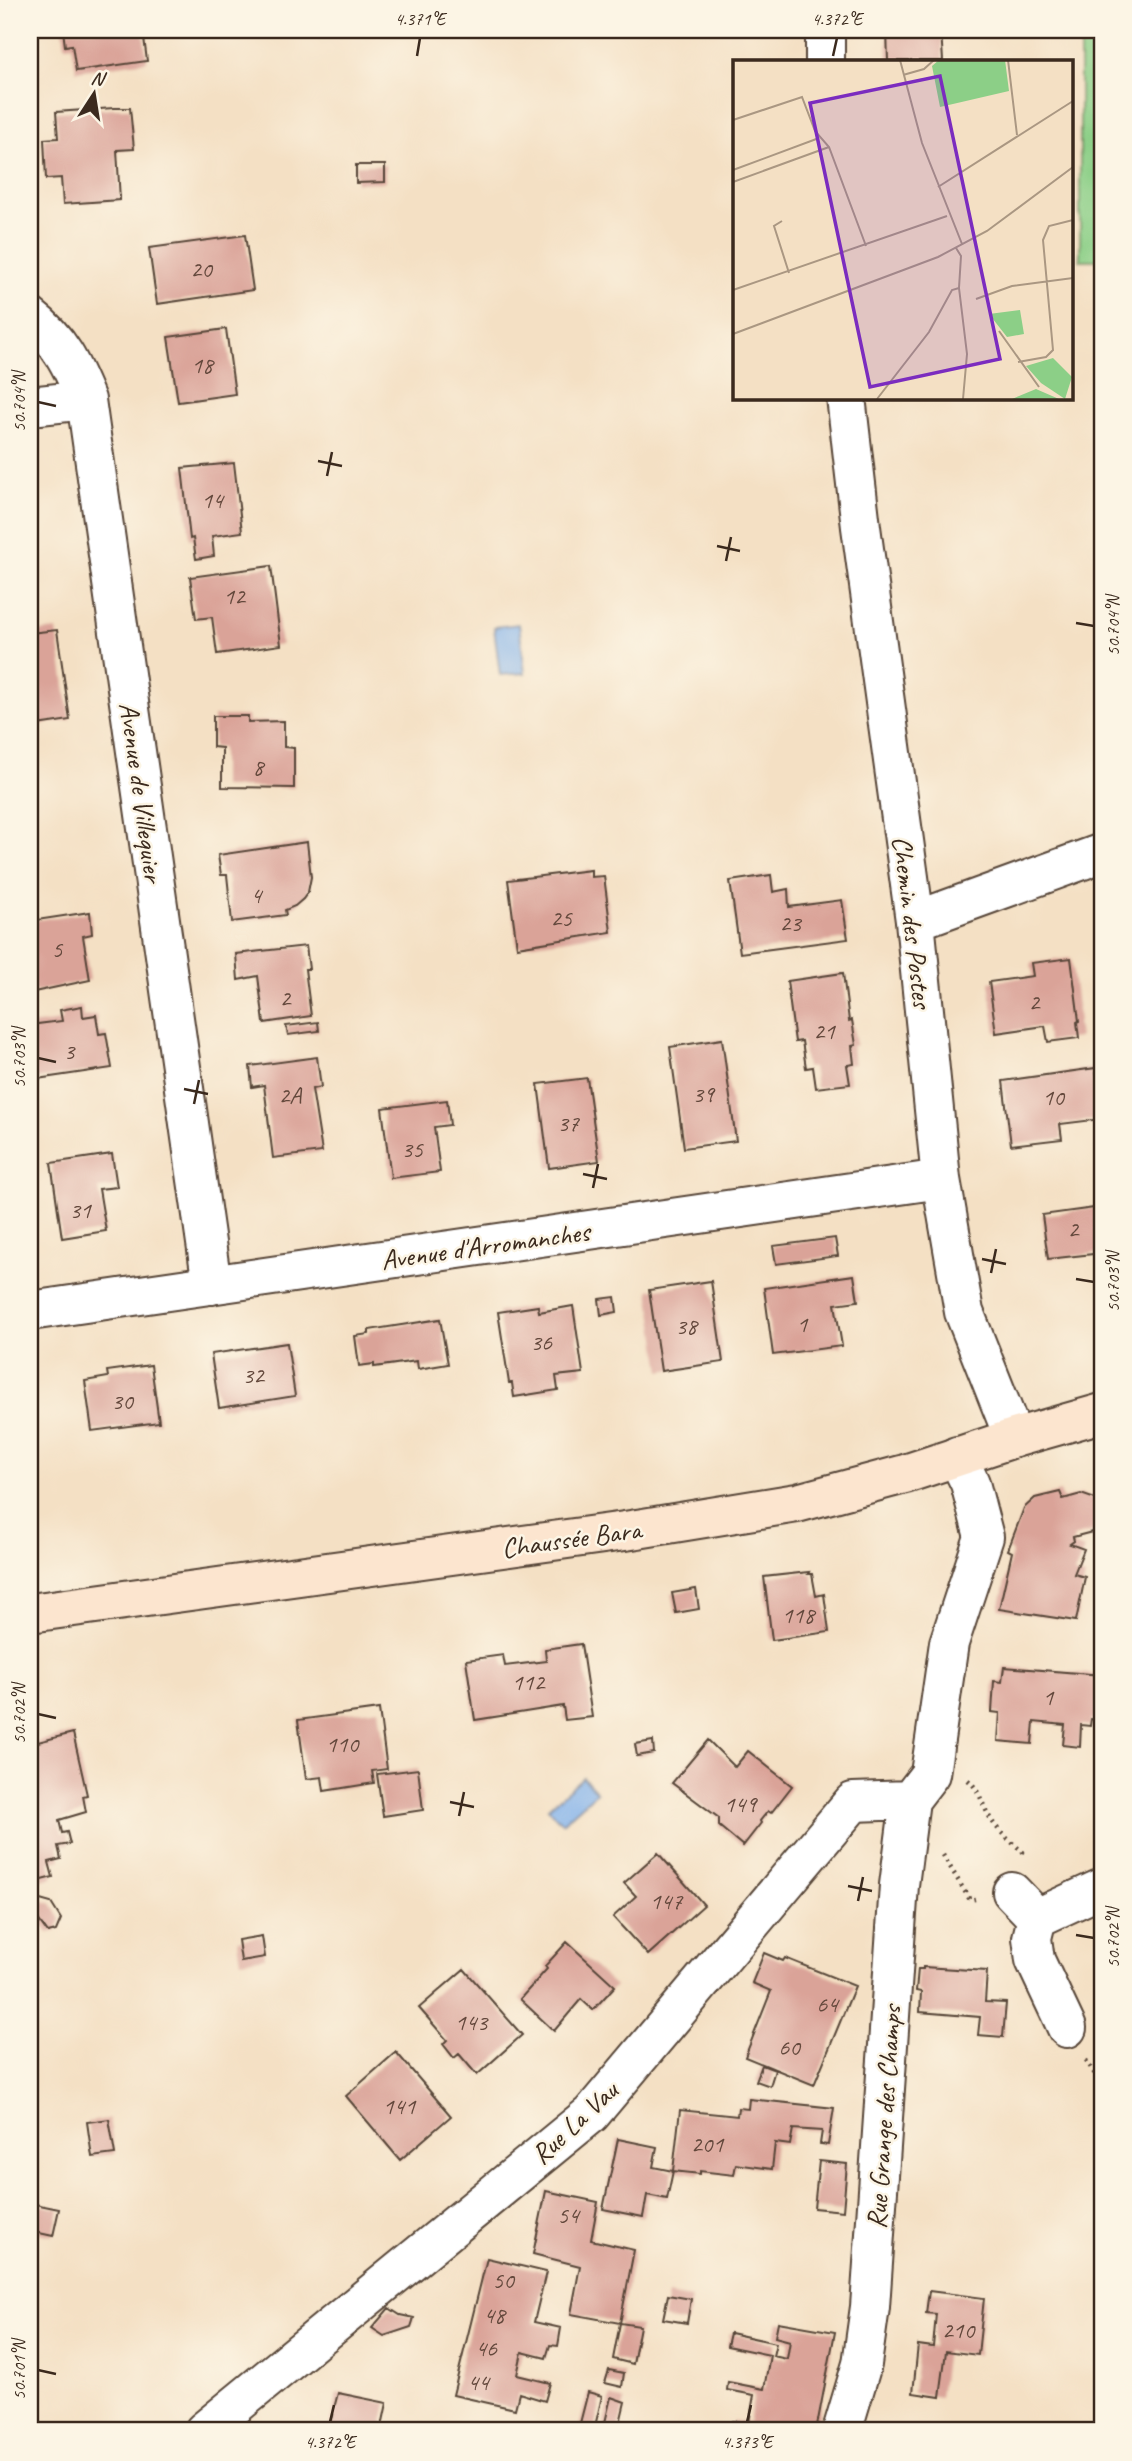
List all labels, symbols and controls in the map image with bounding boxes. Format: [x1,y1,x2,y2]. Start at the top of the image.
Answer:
text: 4.371°E [395,8,448,30]
text: 4.372°E [812,8,865,30]
north arrow [60,60,130,130]
inset map [733,60,1072,399]
text: N [89,65,109,92]
house number: 20 [190,254,214,284]
house number: 18 [191,350,215,380]
text: 50.704°N [8,369,30,432]
house number: 14 [201,485,225,515]
house number: 12 [223,581,247,611]
text: 50.704°N [1102,593,1124,656]
street label: Avenue de Villequier [112,700,172,887]
house number: 8 [253,752,266,782]
street label: Chemin des Postes [885,834,941,1012]
house number: 4 [251,880,264,910]
house number: 25 [550,903,573,933]
house number: 23 [779,908,803,938]
house number: 5 [52,934,64,964]
house number: 2 [280,983,293,1013]
house number: 2 [1029,987,1042,1017]
house number: 21 [813,1016,836,1046]
text: 50.703°N [8,1025,30,1088]
house number: 3 [64,1036,77,1066]
house number: 39 [692,1079,716,1109]
house number: 2A [279,1080,302,1110]
house number: 10 [1042,1082,1066,1112]
house number: 37 [557,1108,580,1138]
house number: 35 [401,1134,424,1164]
house number: 31 [69,1195,92,1225]
street label: Avenue d'Arromanches [379,1213,594,1277]
house number: 2 [1068,1214,1081,1244]
text: 50.703°N [1102,1249,1124,1312]
house number: 1 [797,1309,809,1339]
house number: 38 [675,1311,699,1341]
house number: 36 [530,1327,553,1357]
house number: 32 [242,1360,266,1390]
house number: 30 [111,1386,135,1416]
street label: Chaussée Bara [499,1511,645,1566]
house number: 118 [782,1600,816,1630]
house number: 112 [512,1667,546,1697]
text: 50.702°N [8,1681,30,1744]
house number: 1 [1043,1682,1055,1712]
house number: 110 [326,1729,360,1759]
house number: 149 [724,1789,758,1819]
house number: 147 [650,1886,683,1916]
text: 50.702°N [1102,1905,1124,1968]
house number: 64 [816,1989,840,2019]
street label: Rue Grange des Champs [858,2002,909,2230]
house number: 143 [455,2007,489,2037]
house number: 60 [778,2032,802,2062]
street label: Rue La Vau [523,2072,626,2172]
house number: 141 [383,2091,416,2121]
house number: 201 [691,2129,724,2159]
house number: 54 [557,2200,581,2230]
house number: 50 [492,2265,516,2295]
house number: 48 [483,2300,507,2330]
house number: 210 [942,2315,976,2345]
house number: 46 [475,2333,498,2363]
text: 50.701°N [8,2337,30,2400]
house number: 44 [467,2367,491,2397]
text: 4.372°E [305,2431,358,2453]
text: 4.373°E [722,2431,775,2453]

